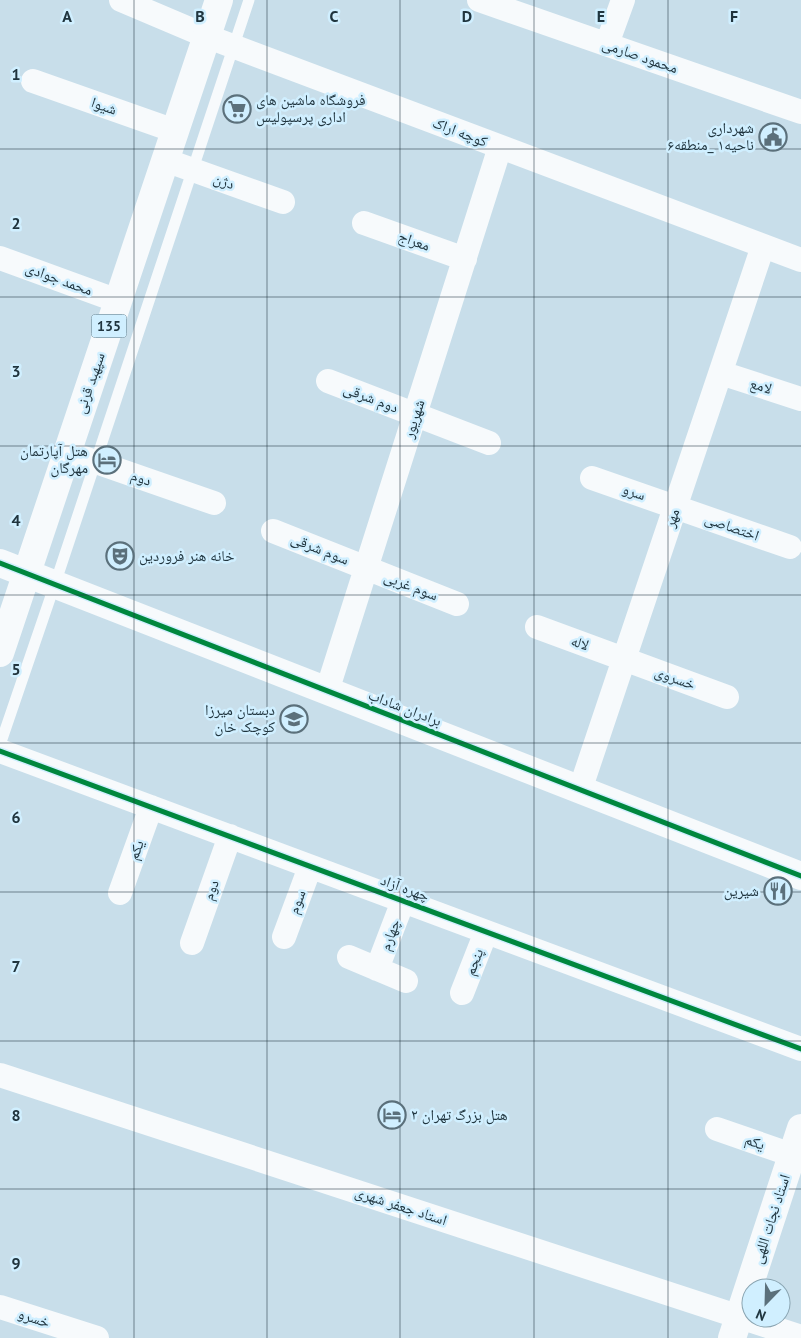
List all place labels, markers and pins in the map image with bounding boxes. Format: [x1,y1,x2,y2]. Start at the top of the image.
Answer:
place label: فروشگاه ماشین های اداری پرسپولیس [256,90,365,127]
supermarket icon: فروشگاه ماشین های اداری پرسپولیس [222,94,252,124]
place label: شهرداری ناحیه۱ _منطقه۶ [667,118,754,154]
public building icon: شهرداری ناحیه۱ _منطقه۶ [758,122,788,152]
place label: هتل آپارتمان مهرگان [20,441,88,478]
hotel icon: هتل آپارتمان مهرگان [92,445,122,475]
theatre icon: خانه هنر فروردین [105,541,135,571]
place label: خانه هنر فروردین [139,546,235,566]
place label: دبستان میرزا کوچک خان [205,700,275,737]
school or university icon: دبستان میرزا کوچک خان [279,704,309,734]
restaurant icon: شیرین [763,876,793,906]
place label: شیرین [724,881,759,901]
hotel icon: هتل بزرگ تهران ۲ [377,1100,407,1130]
place label: هتل بزرگ تهران ۲ [411,1105,508,1125]

